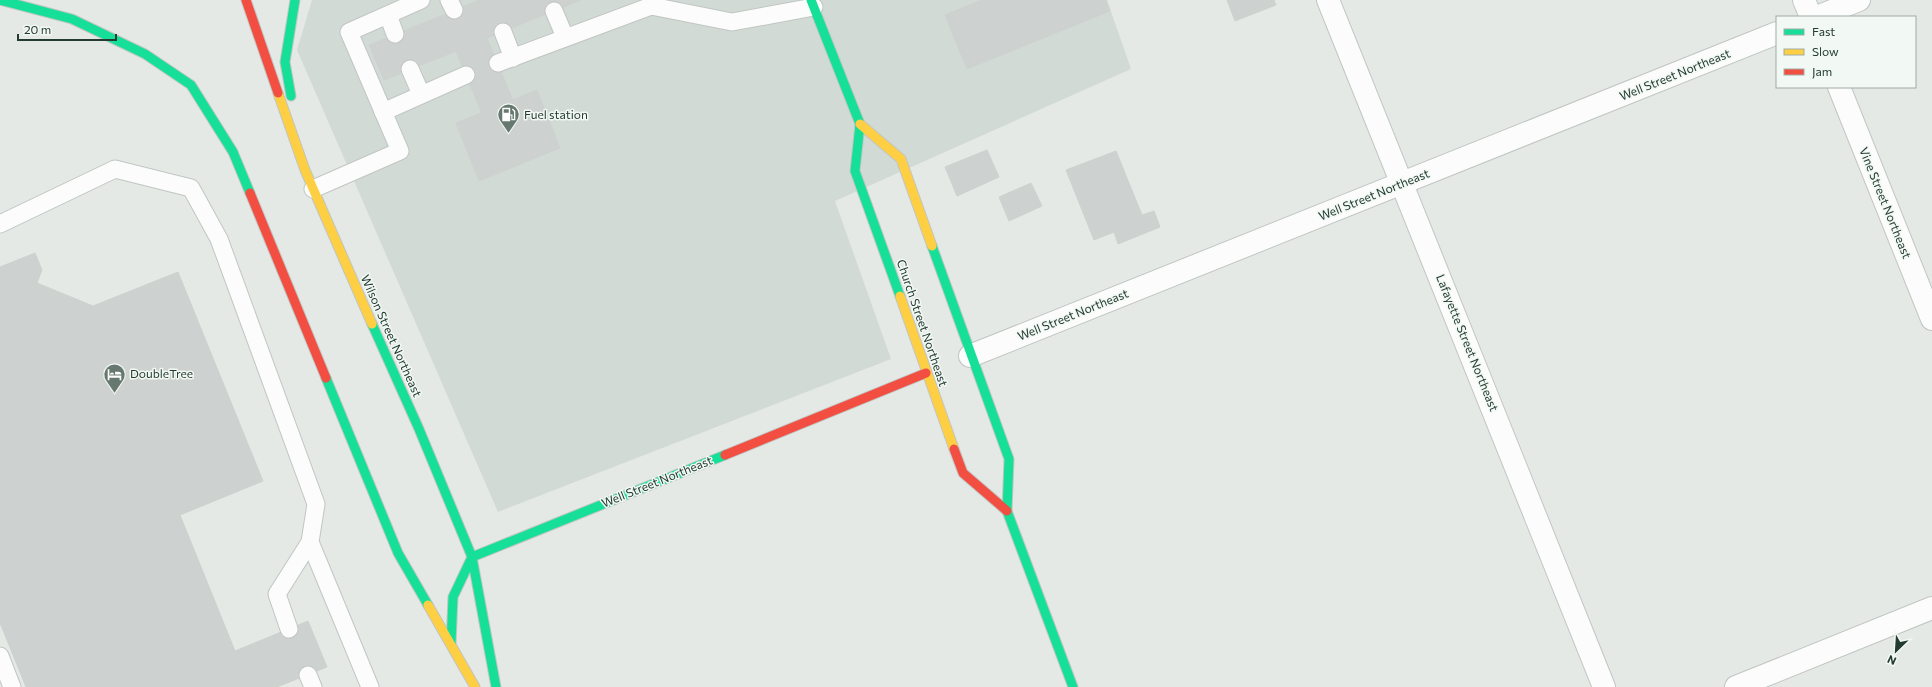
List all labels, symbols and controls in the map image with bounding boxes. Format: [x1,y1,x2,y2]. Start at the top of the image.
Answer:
scale bar [18,16,116,42]
legend [1776,16,1916,88]
text: 20 m [24,22,51,36]
text: Fast [1812,24,1835,38]
text: Slow [1812,44,1839,58]
street label: Well Street Northeast [1617,45,1732,103]
text: Jam [1812,64,1832,79]
fuel station icon: Fuel station [495,102,521,135]
place label: Fuel station [524,107,588,121]
street label: Vine Street Northeast [1857,145,1915,260]
street label: Well Street Northeast [1316,165,1431,223]
street label: Church Street Northeast [895,257,951,388]
street label: Wilson Street Northeast [359,272,425,399]
street label: Lafayette Street Northeast [1434,272,1502,413]
street label: Well Street Northeast [1015,285,1130,343]
hotel icon: DoubleTree [101,361,127,394]
place label: DoubleTree [130,366,193,380]
street label: Well Street Northeast [599,452,714,510]
north arrow [1876,631,1916,671]
text: N [1885,653,1898,668]

